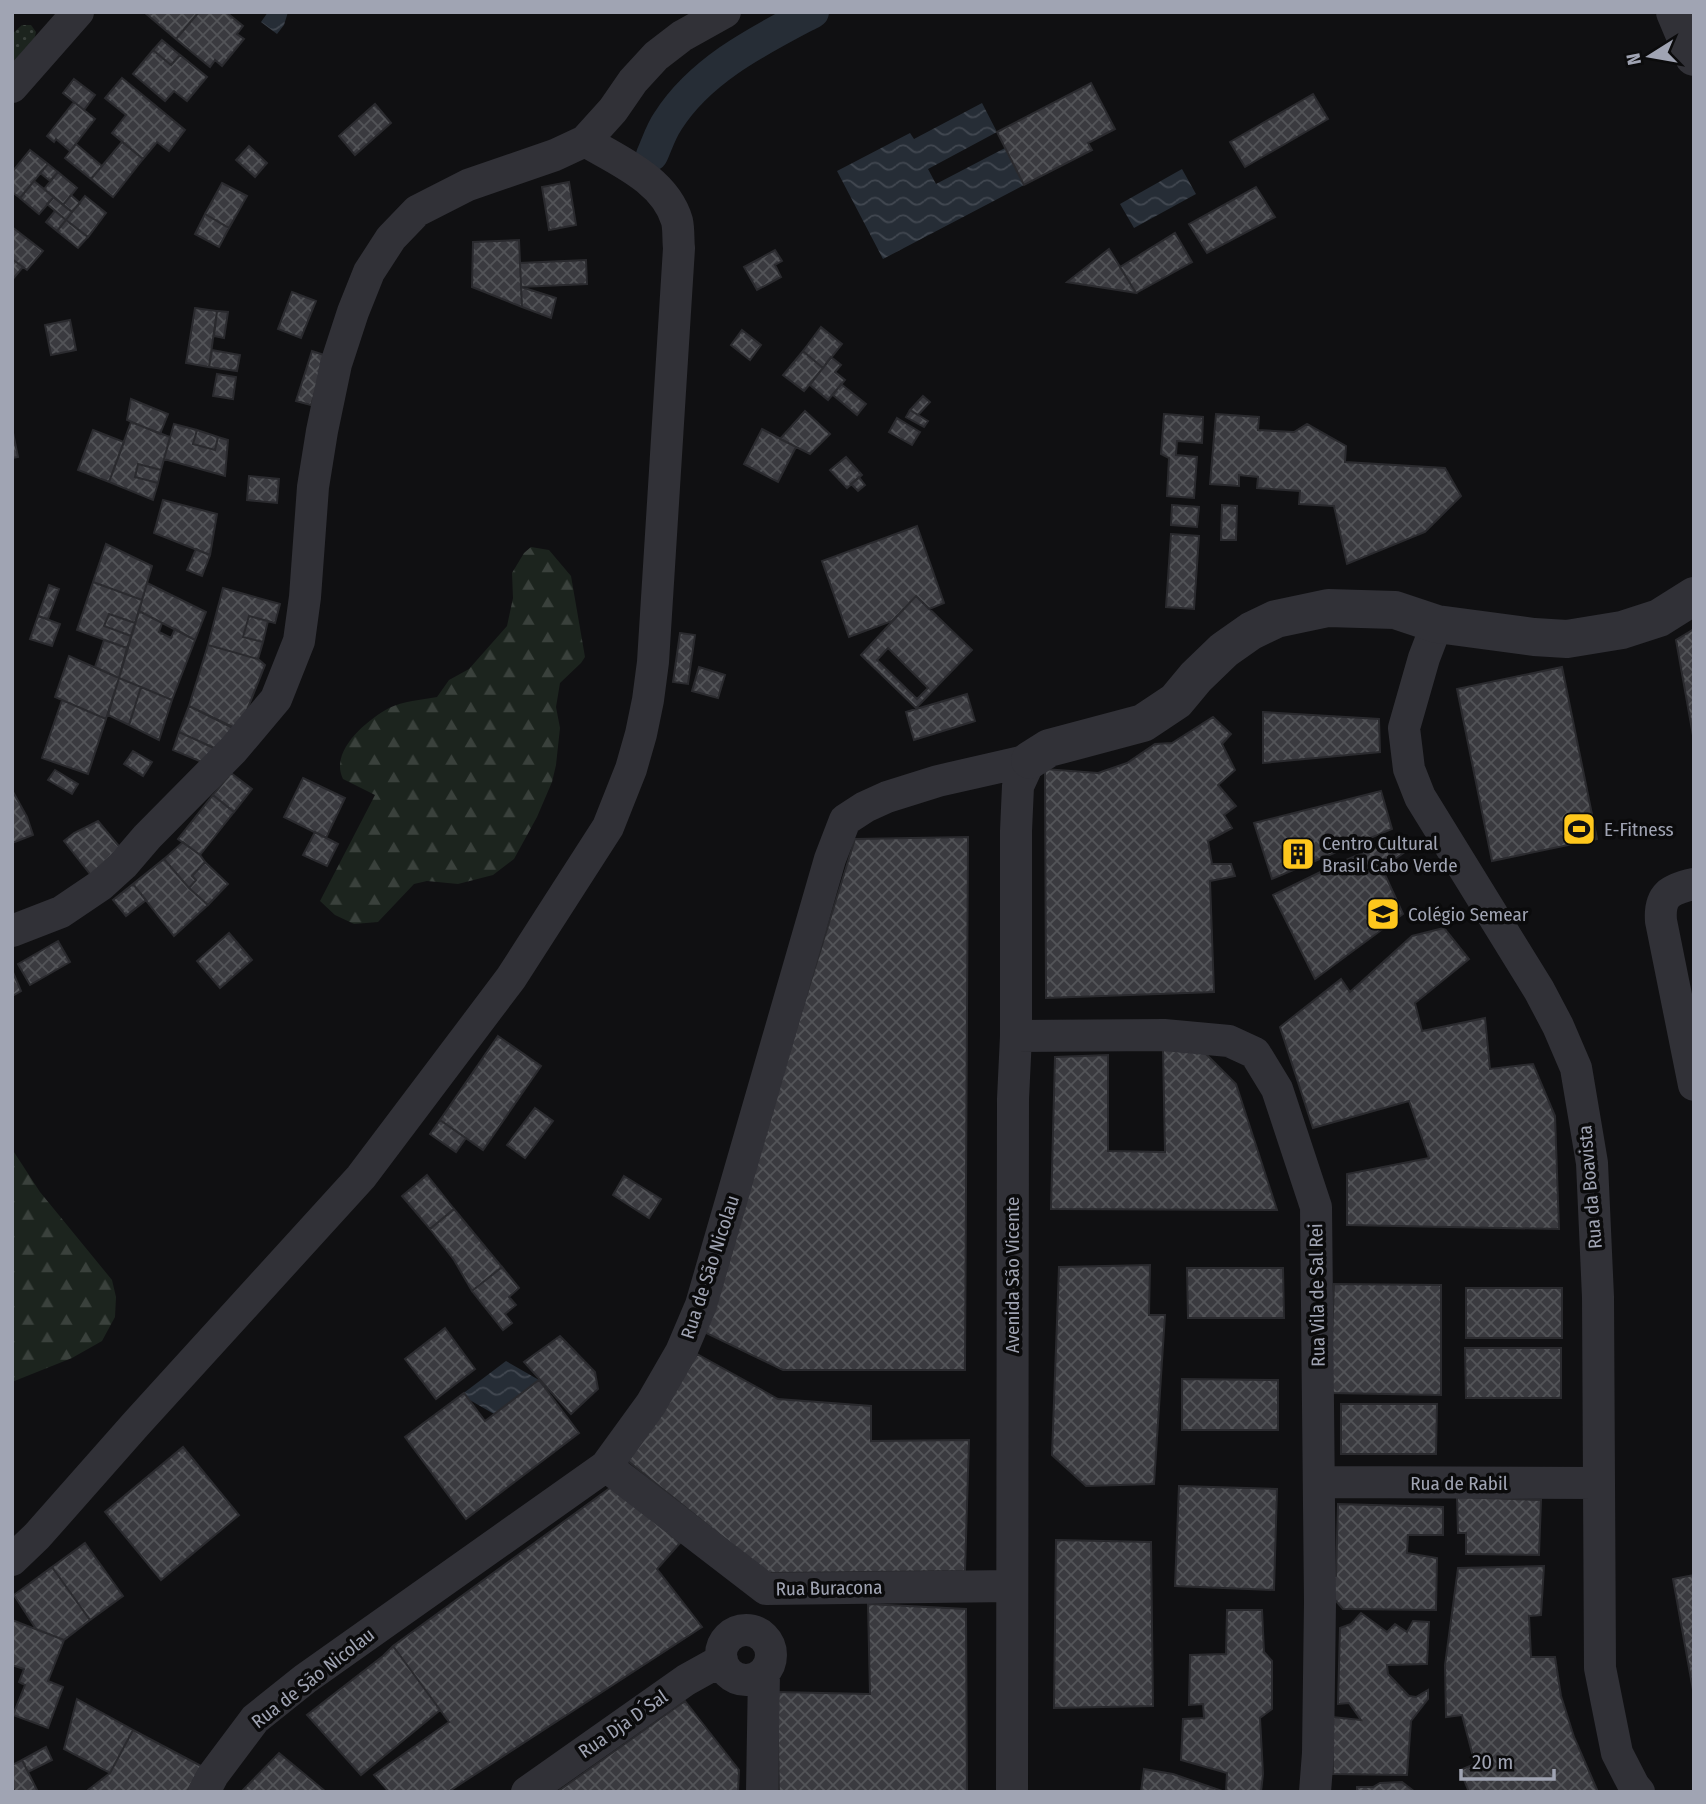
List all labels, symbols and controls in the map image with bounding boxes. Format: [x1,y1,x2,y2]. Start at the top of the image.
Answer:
north arrow [1615,21,1685,91]
text: N [1621,51,1646,67]
sports icon: E-Fitness [1560,810,1598,848]
place label: E-Fitness [1604,818,1674,841]
place label: Centro Cultural Brasil Cabo Verde [1322,832,1458,877]
building icon: Centro Cultural Brasil Cabo Verde [1279,835,1317,873]
school or university icon: Colégio Semear [1364,895,1402,933]
place label: Colégio Semear [1408,903,1529,926]
street label: Rua da Boavista [1573,1124,1607,1250]
street label: Rua de São Nicolau [676,1192,744,1342]
street label: Avenida São Vicente [1001,1197,1024,1353]
street label: Rua Vila de Sal Rei [1304,1223,1330,1367]
street label: Rua de Rabil [1410,1472,1508,1495]
street label: Rua Buracona [775,1576,883,1600]
street label: Rua de São Nicolau [247,1623,379,1733]
street label: Rua Dja D´Sal [574,1685,672,1763]
scale bar [1461,1738,1554,1782]
text: 20 m [1472,1749,1513,1775]

